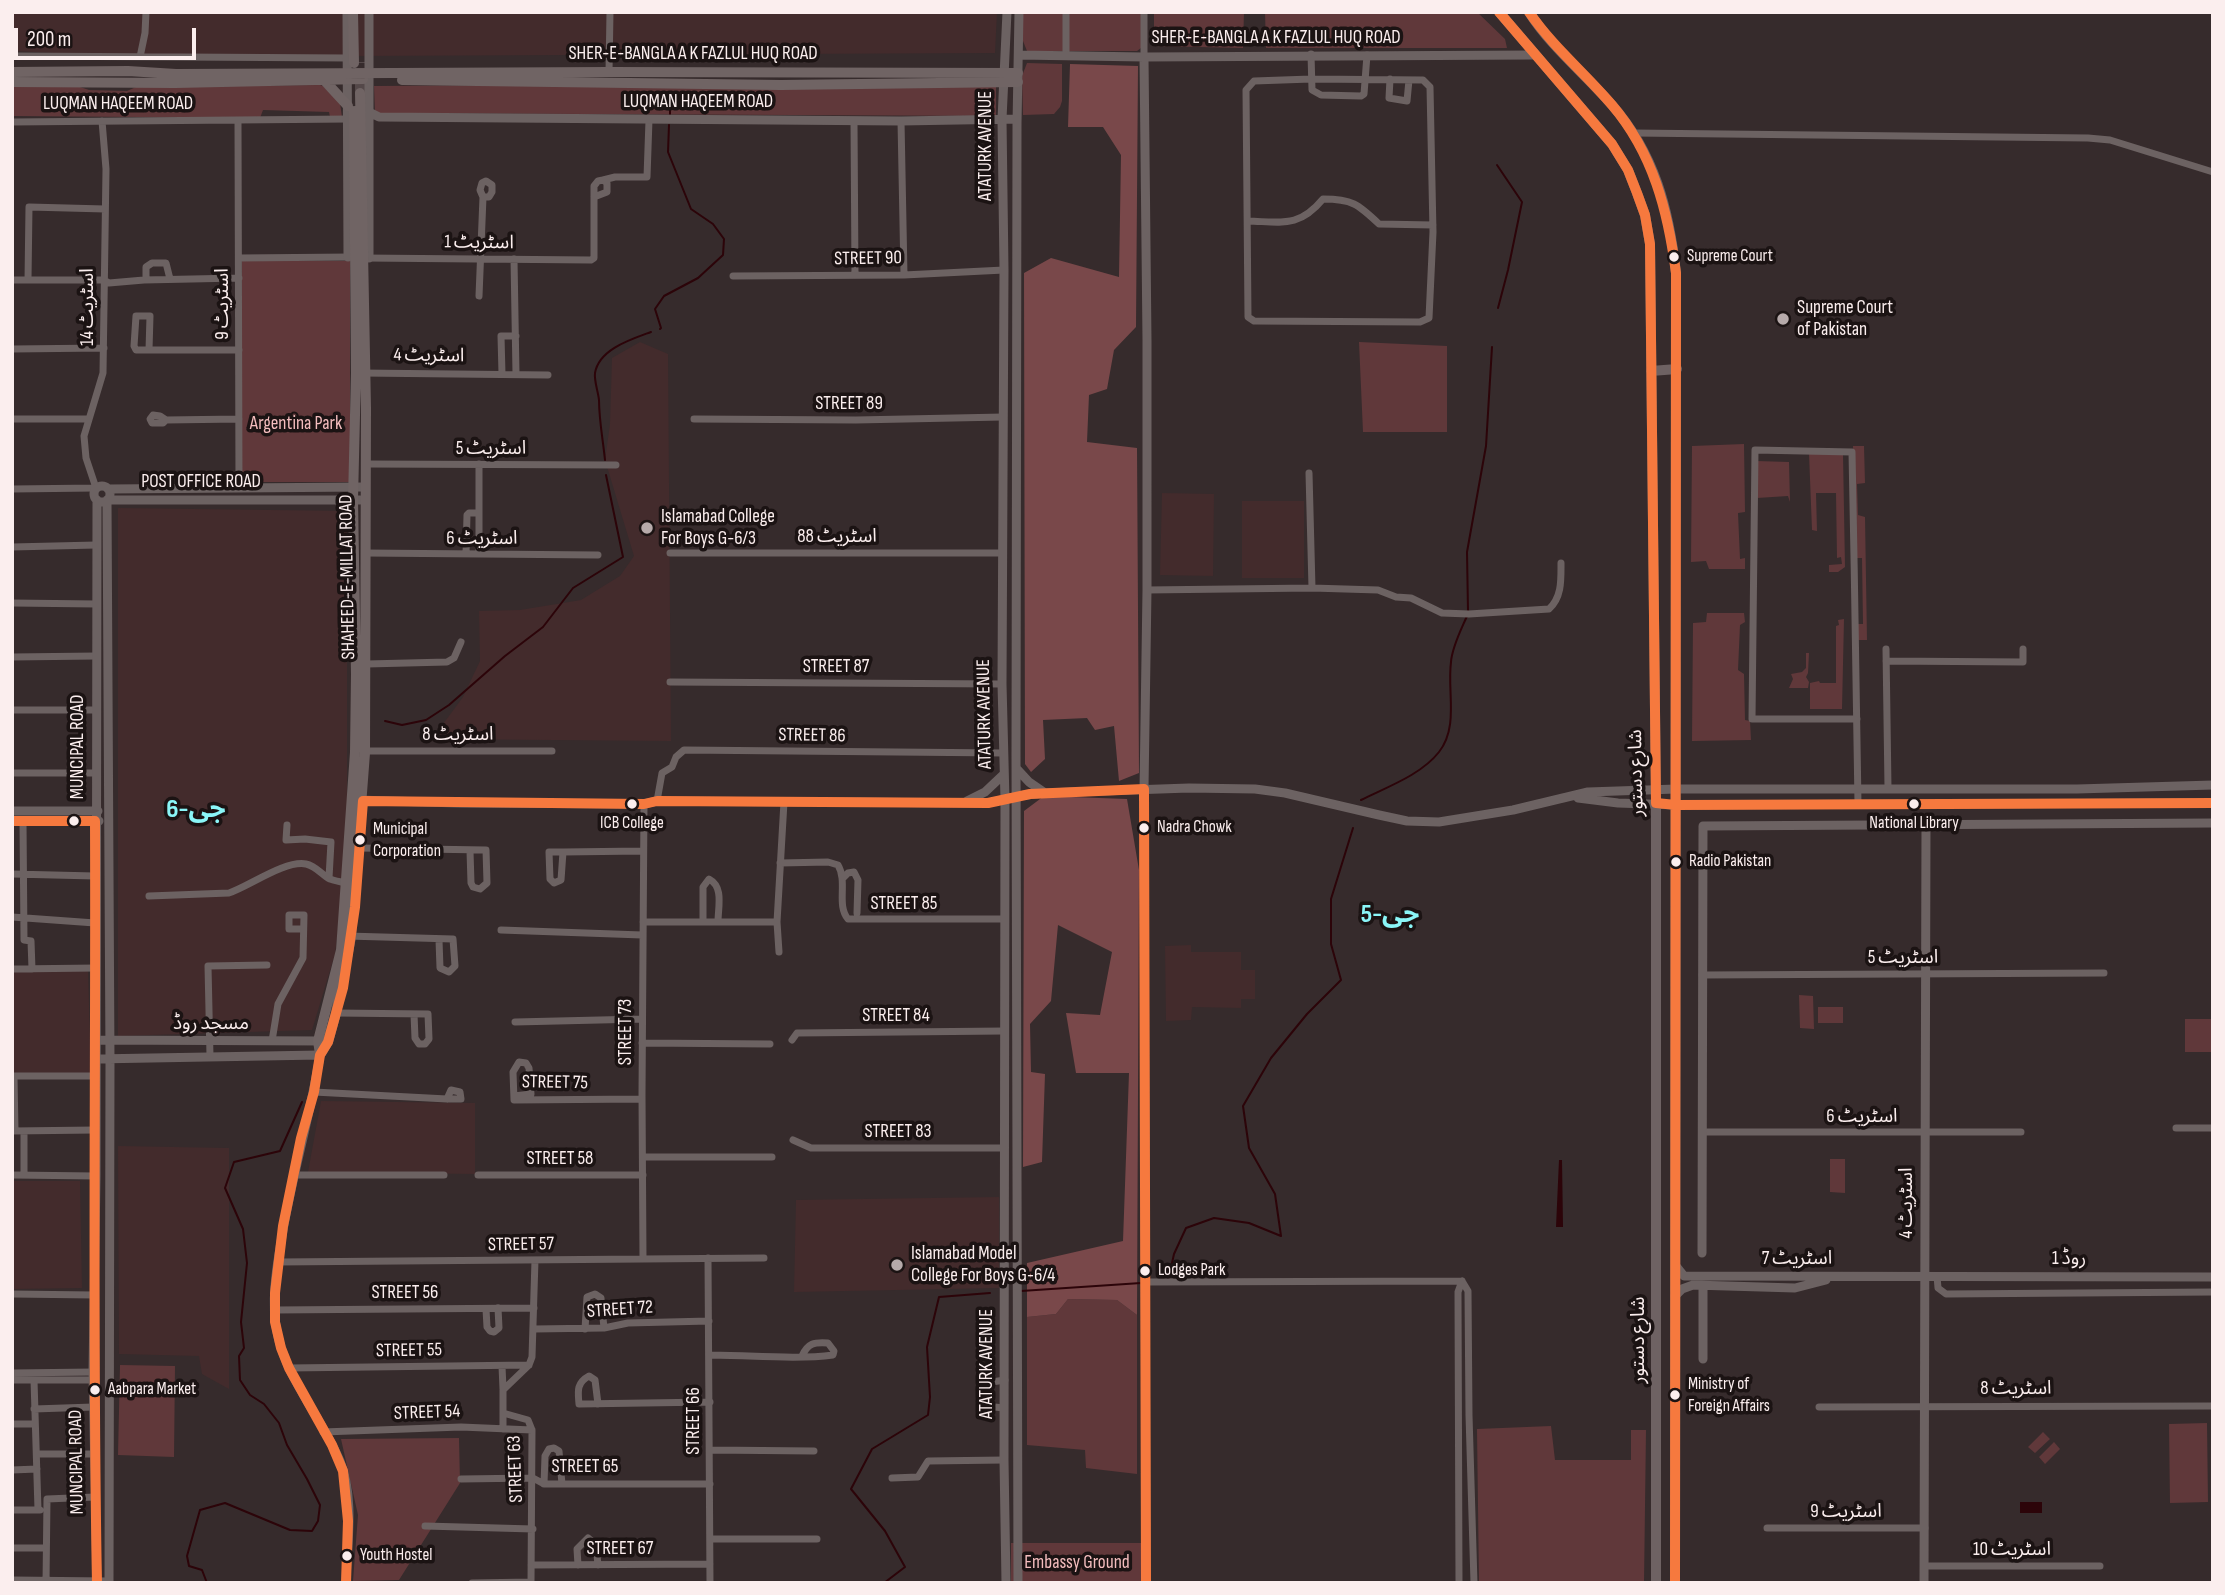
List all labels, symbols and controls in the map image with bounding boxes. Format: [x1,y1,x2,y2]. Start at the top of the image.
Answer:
scale bar [18,14,200,58]
text: 200 m [27,27,71,52]
street label: SHER-E-BANGLA A K FAZLUL HUQ ROAD [1151,27,1401,49]
street label: SHER-E-BANGLA A K FAZLUL HUQ ROAD [568,43,818,65]
street label: LUQMAN HAQEEM ROAD [623,91,773,113]
street label: ATATURK AVENUE [975,91,997,201]
street label: LUQMAN HAQEEM ROAD [43,93,193,115]
street label: اسٹریٹ 1 [444,231,514,255]
street label: STREET 90 [834,247,902,271]
place label: Supreme Court [1687,247,1773,267]
marker: Supreme Court [1667,250,1681,264]
street label: اسٹریٹ 14 [77,268,99,346]
street label: اسٹریٹ 9 [212,268,234,340]
place label: Supreme Court of Pakistan [1797,297,1893,341]
marker: Supreme Court of Pakistan [1775,311,1791,327]
street label: اسٹریٹ 4 [393,344,465,368]
street label: STREET 89 [815,393,883,415]
park label: Argentina Park [250,413,342,435]
street label: اسٹریٹ 5 [456,438,526,460]
street label: POST OFFICE ROAD [141,471,261,493]
street label: SHAHEED-E-MILLAT ROAD [335,494,361,660]
place label: Islamabad College For Boys G-6/3 [661,506,775,550]
marker: Islamabad College For Boys G-6/3 [639,520,655,536]
street label: اسٹریٹ 88 [797,526,877,548]
street label: اسٹریٹ 6 [446,528,518,550]
street label: STREET 87 [803,656,869,678]
street label: ATATURK AVENUE [973,659,997,769]
street label: MUNCIPAL ROAD [67,695,89,799]
street label: اسٹریٹ 8 [422,724,494,746]
street label: STREET 86 [778,724,846,748]
street label: شارع دستور [1625,729,1649,817]
district label: جی-6 [166,794,226,826]
marker: ICB College [625,797,639,811]
marker: National Library [1907,797,1921,811]
unlabelled marker [67,814,81,828]
place label: ICB College [600,814,664,834]
place label: National Library [1869,814,1959,834]
place label: Nadra Chowk [1157,818,1232,838]
place label: Municipal Corporation [373,820,441,860]
marker: Nadra Chowk [1137,821,1151,835]
marker: Municipal Corporation [353,833,367,847]
place label: Radio Pakistan [1689,852,1771,872]
marker: Radio Pakistan [1669,855,1683,869]
street label: STREET 85 [871,893,937,915]
district label: جی-5 [1361,899,1419,931]
street label: اسٹریٹ 5 [1868,947,1938,969]
street label: STREET 73 [615,999,637,1065]
street label: STREET 84 [862,1005,930,1027]
street label: مسجد روڈ [173,1013,249,1035]
street label: STREET 75 [522,1071,588,1095]
street label: اسٹریٹ 6 [1826,1106,1898,1128]
street label: STREET 83 [864,1121,932,1143]
street label: STREET 58 [527,1148,593,1170]
street label: اسٹریٹ 4 [1896,1168,1918,1238]
street label: STREET 57 [488,1233,554,1257]
place label: Islamabad Model College For Boys G-6/4 [911,1243,1055,1287]
street label: اسٹریٹ 7 [1762,1248,1832,1270]
street label: روڈ 1 [2052,1248,2086,1270]
marker: Islamabad Model College For Boys G-6/4 [889,1257,905,1273]
place label: Lodges Park [1158,1261,1225,1281]
marker: Lodges Park [1138,1264,1152,1278]
street label: STREET 56 [372,1282,438,1304]
street label: STREET 72 [586,1296,654,1324]
street label: شارع دستور [1628,1296,1650,1384]
street label: ATATURK AVENUE [976,1309,998,1419]
street label: STREET 55 [376,1339,442,1363]
place label: Ministry of Foreign Affairs [1688,1375,1770,1415]
street label: اسٹریٹ 8 [1980,1378,2052,1400]
place label: Aabpara Market [108,1380,196,1400]
marker: Aabpara Market [88,1383,102,1397]
street label: STREET 66 [683,1387,705,1455]
marker: Ministry of Foreign Affairs [1668,1388,1682,1402]
street label: STREET 54 [393,1400,461,1426]
street label: MUNCIPAL ROAD [65,1410,89,1514]
street label: STREET 63 [503,1435,529,1503]
street label: STREET 65 [552,1456,618,1478]
street label: اسٹریٹ 9 [1810,1501,1882,1523]
street label: STREET 67 [587,1538,653,1560]
street label: اسٹریٹ 10 [1973,1539,2051,1561]
place label: Youth Hostel [360,1546,432,1566]
marker: Youth Hostel [340,1549,354,1563]
park label: Embassy Ground [1024,1552,1130,1574]

